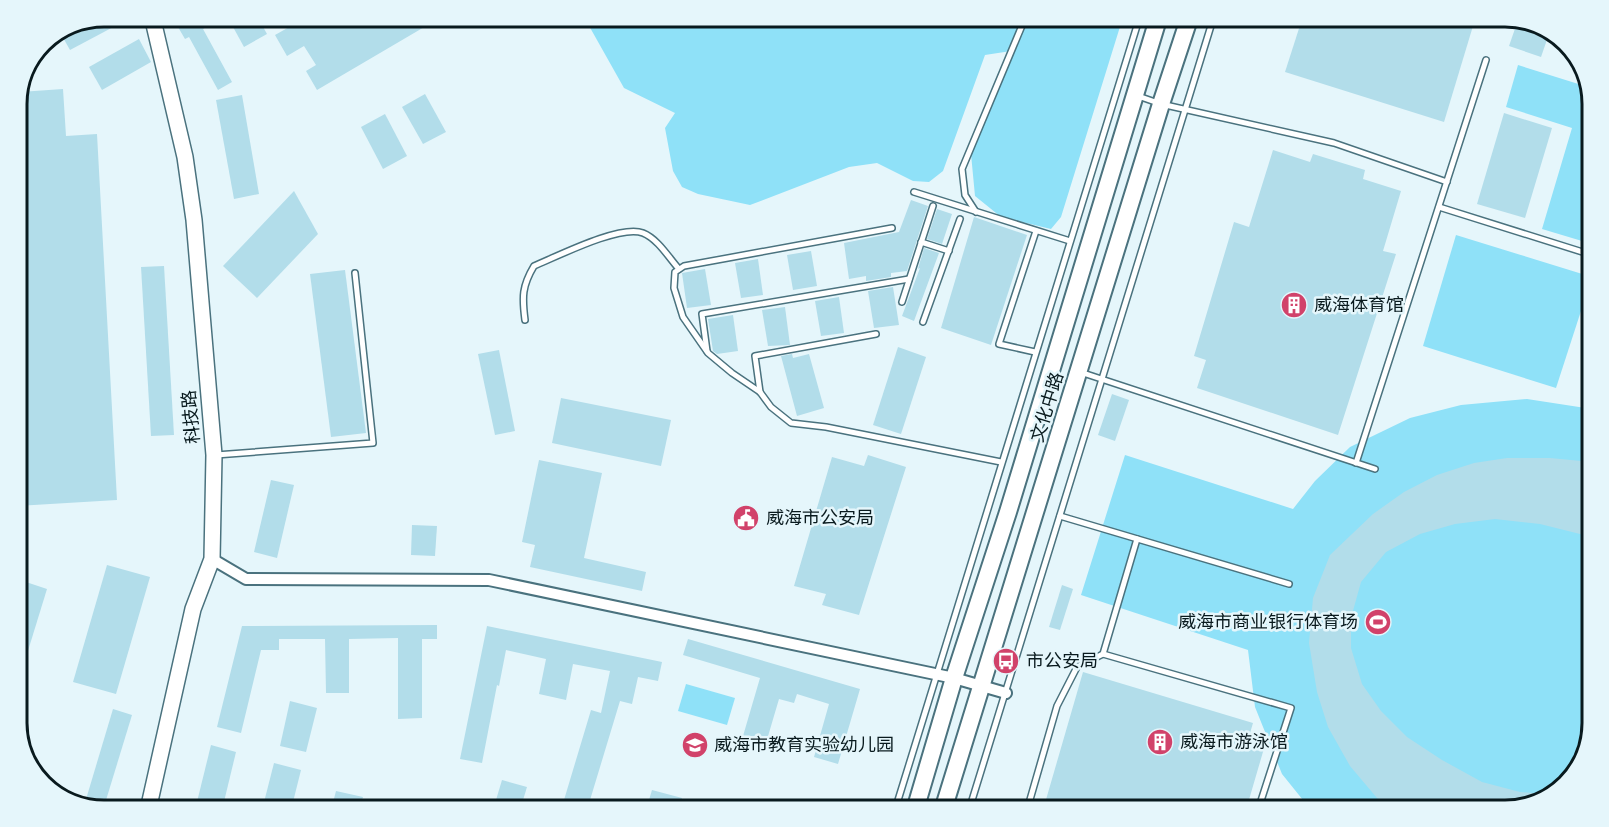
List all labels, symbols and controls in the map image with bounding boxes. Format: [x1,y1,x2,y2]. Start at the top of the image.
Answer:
building icon: 威海体育馆 [1279,290,1309,320]
place label: 威海体育馆 [1314,290,1404,317]
street label: 文化中路 [1022,368,1069,445]
street label: 科技路 [174,389,205,445]
public building icon: 威海市公安局 [731,503,761,533]
place label: 威海市公安局 [766,503,874,530]
place label: 威海市商业银行体育场 [1178,607,1358,634]
sports icon: 威海市商业银行体育场 [1363,607,1393,637]
bus stop icon: 市公安局 [991,646,1021,676]
place label: 市公安局 [1026,646,1098,673]
building icon: 威海市游泳馆 [1145,727,1175,757]
place label: 威海市游泳馆 [1180,727,1288,754]
school or university icon: 威海市教育实验幼儿园 [680,730,710,760]
place label: 威海市教育实验幼儿园 [714,730,894,757]

